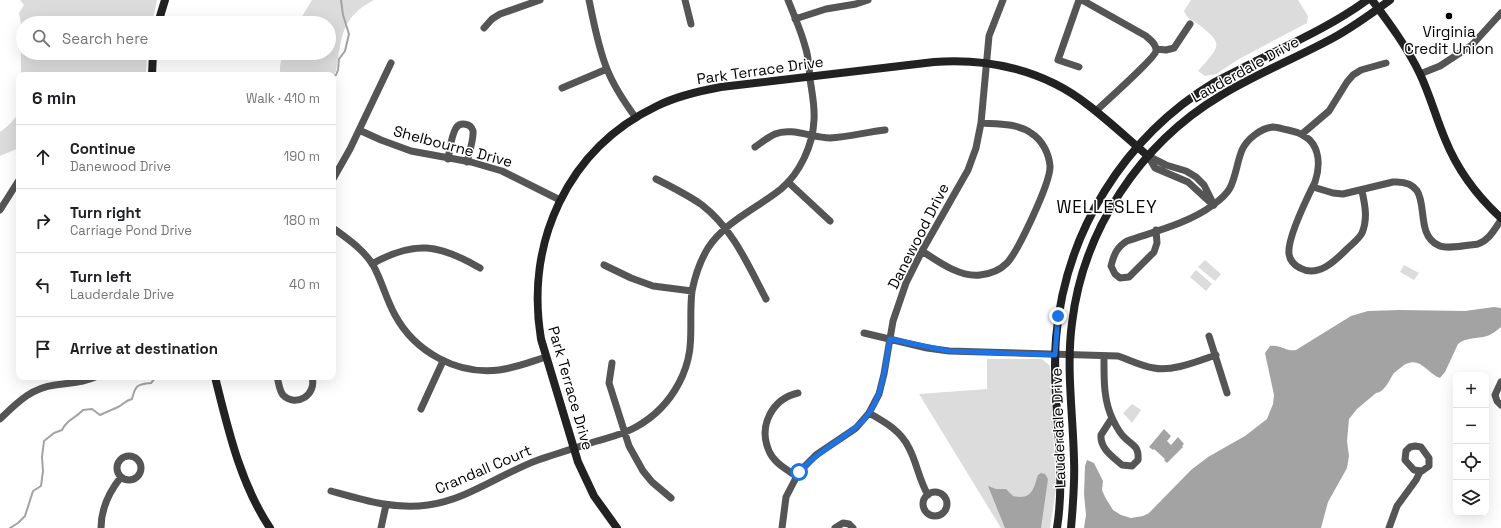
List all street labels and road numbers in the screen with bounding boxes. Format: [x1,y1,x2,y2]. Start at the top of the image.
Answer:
street label: Lauderdale Drive [1188,31,1302,106]
street label: Park Terrace Drive [695,52,825,88]
street label: Shelbourne Drive [391,121,515,171]
street label: Danewood Drive [883,180,953,292]
street label: Park Terrace Drive [544,324,598,452]
street label: Lauderdale Drive [1046,367,1070,488]
street label: Crandall Court [432,440,534,498]

